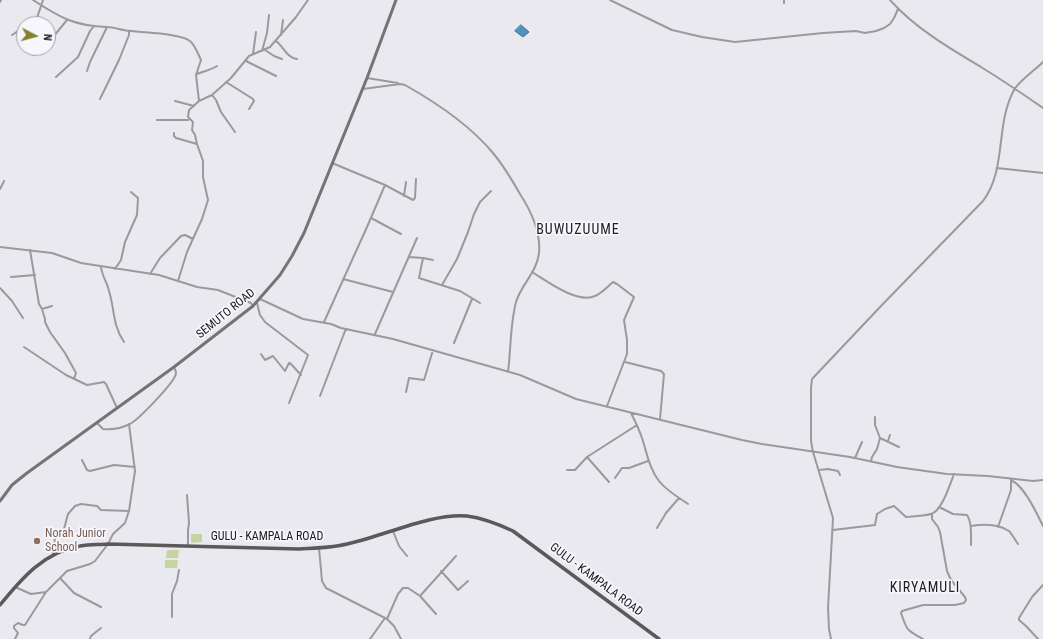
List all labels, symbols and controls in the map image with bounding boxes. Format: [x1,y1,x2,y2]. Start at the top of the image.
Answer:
north arrow [16,16,56,56]
text: N [41,33,54,41]
district label: BUWUZUUME [536,222,620,238]
street label: SEMUTO ROAD [194,286,258,342]
place label: Norah Junior School [45,527,106,555]
street label: GULU - KAMPALA ROAD [211,530,323,544]
marker: Norah Junior School [32,536,42,546]
street label: GULU - KAMPALA ROAD [547,540,645,620]
district label: KIRYAMULI [890,580,960,596]

